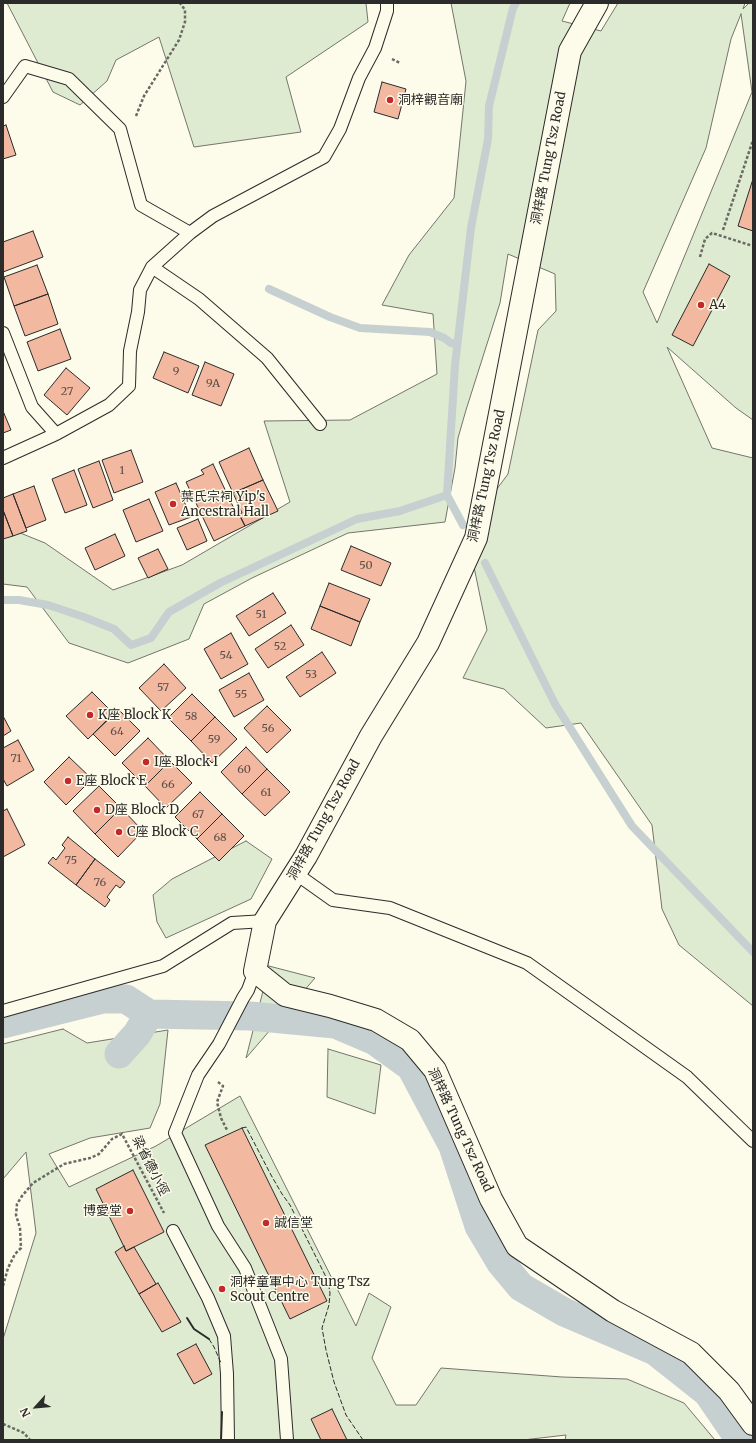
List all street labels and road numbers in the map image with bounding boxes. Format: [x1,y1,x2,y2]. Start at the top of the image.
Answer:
street label: 洞梓路 Tung Tsz Road [528,90,570,226]
street label: 洞梓路 Tung Tsz Road [465,408,509,544]
street label: 洞梓路 Tung Tsz Road [284,757,364,883]
street label: 洞梓路 Tung Tsz Road [424,1065,496,1195]
street label: 梁省德小徑 [128,1134,172,1198]

